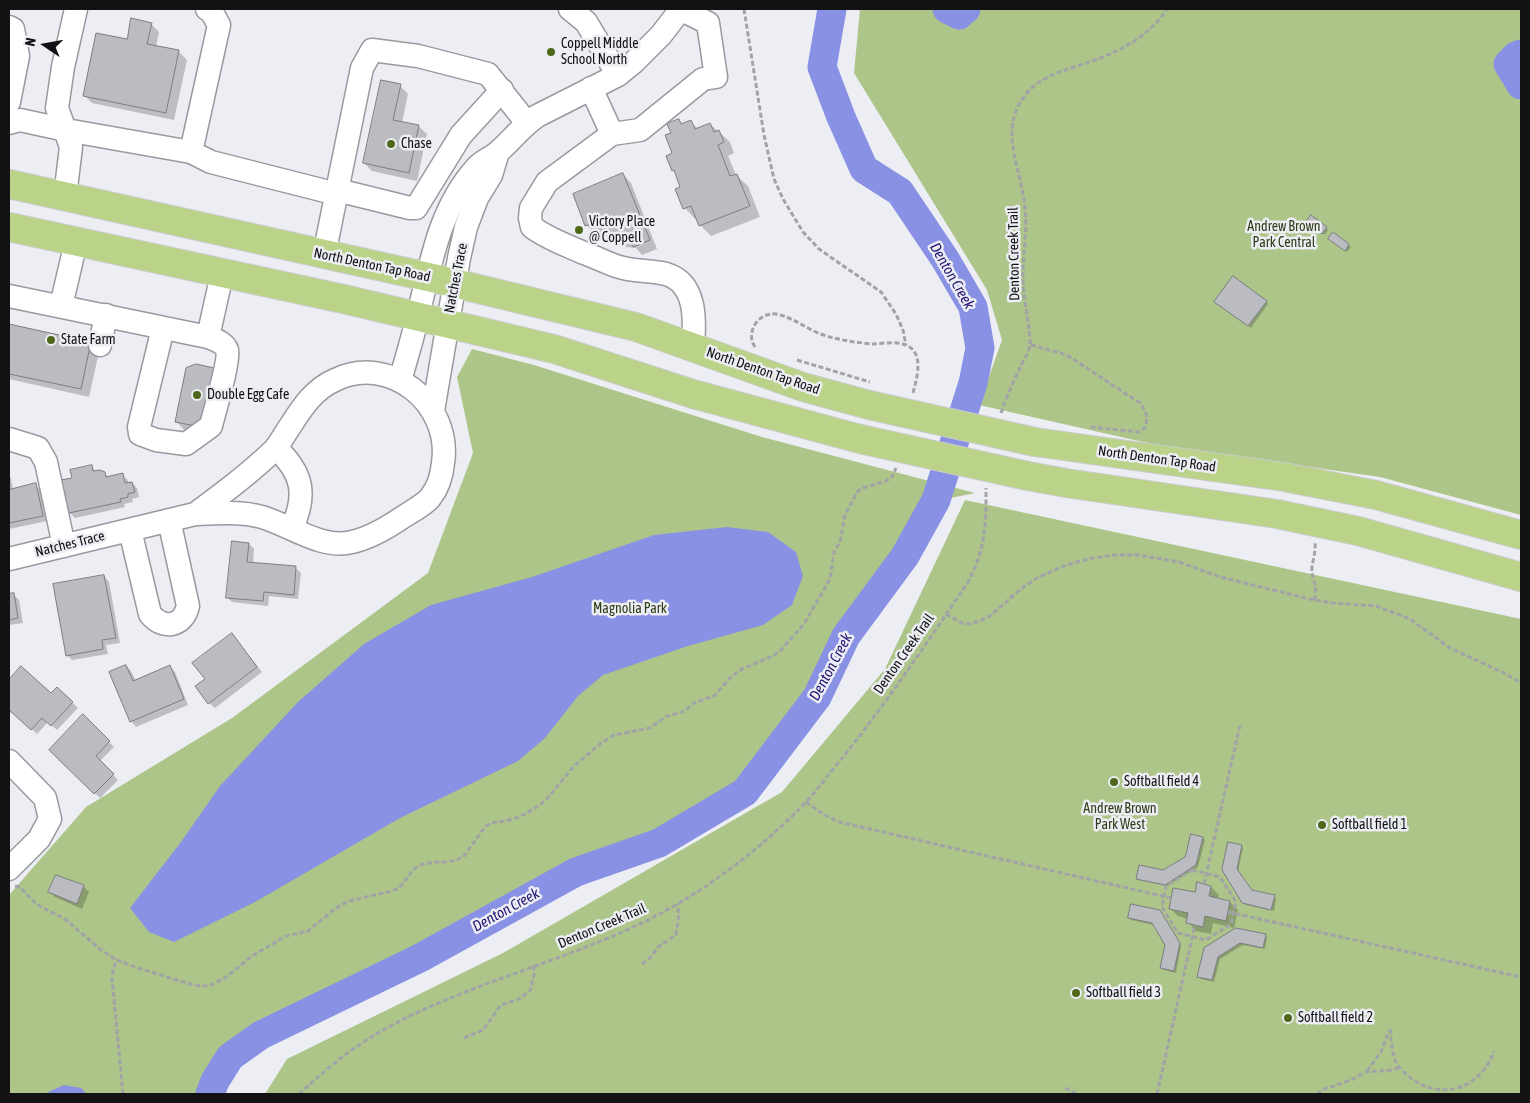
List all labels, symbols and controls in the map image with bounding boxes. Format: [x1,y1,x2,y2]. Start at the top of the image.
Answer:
north arrow [20,20,70,70]
text: N [22,36,39,48]
place label: Coppell Middle School North [561,36,639,68]
marker: Coppell Middle School North [545,46,557,58]
place label: Chase [401,136,432,152]
marker: Chase [385,138,397,150]
street label: Denton Creek Trail [1005,207,1023,301]
place label: Victory Place @ Coppell [589,214,655,246]
park label: Andrew Brown Park Central [1247,219,1321,252]
marker: Victory Place @ Coppell [573,224,585,236]
water label: Denton Creek [926,240,978,312]
street label: Natches Trace [441,242,471,314]
street label: North Denton Tap Road [312,244,432,286]
place label: State Farm [61,332,116,348]
marker: State Farm [45,334,57,346]
street label: North Denton Tap Road [704,344,822,398]
place label: Double Egg Cafe [207,387,289,403]
marker: Double Egg Cafe [191,389,203,401]
street label: North Denton Tap Road [1097,442,1217,476]
street label: Natches Trace [33,527,107,561]
park label: Magnolia Park [593,601,667,617]
street label: Denton Creek Trail [870,611,938,697]
water label: Denton Creek [806,630,856,704]
place label: Softball field 4 [1124,774,1199,790]
marker: Softball field 4 [1108,776,1120,788]
park label: Andrew Brown Park West [1083,801,1157,834]
place label: Softball field 1 [1332,817,1407,833]
marker: Softball field 1 [1316,819,1328,831]
water label: Denton Creek [469,884,543,936]
street label: Denton Creek Trail [555,900,649,952]
place label: Softball field 3 [1086,985,1161,1001]
marker: Softball field 3 [1070,987,1082,999]
place label: Softball field 2 [1298,1010,1373,1026]
marker: Softball field 2 [1282,1012,1294,1024]

